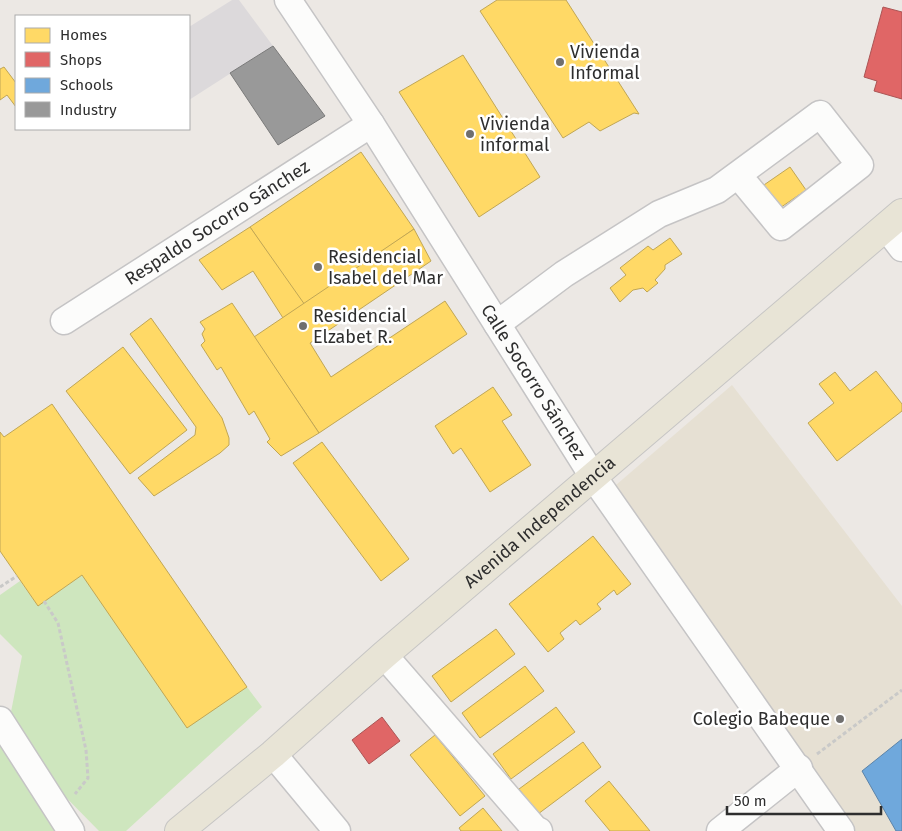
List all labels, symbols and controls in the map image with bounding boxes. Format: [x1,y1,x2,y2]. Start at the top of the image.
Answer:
legend [15,15,190,130]
text: Homes [60,26,107,44]
place label: Vivienda Informal [570,41,640,84]
text: Shops [60,51,102,69]
marker: Vivienda Informal [554,56,566,68]
text: Schools [60,76,113,94]
text: Industry [60,101,117,119]
place label: Vivienda informal [480,113,550,156]
marker: Vivienda informal [464,128,476,140]
street label: Respaldo Socorro Sánchez [121,155,314,290]
place label: Residencial Isabel del Mar [328,246,443,289]
marker: Residencial Isabel del Mar [312,261,324,273]
street label: Calle Socorro Sánchez [476,300,591,464]
place label: Residencial Elzabet R. [313,305,407,348]
marker: Residencial Elzabet R. [297,320,309,332]
street label: Avenida Independencia [460,451,620,593]
place label: Colegio Babeque [693,708,830,730]
marker: Colegio Babeque [834,713,846,725]
scale bar [727,784,881,816]
text: 50 m [734,792,767,810]

